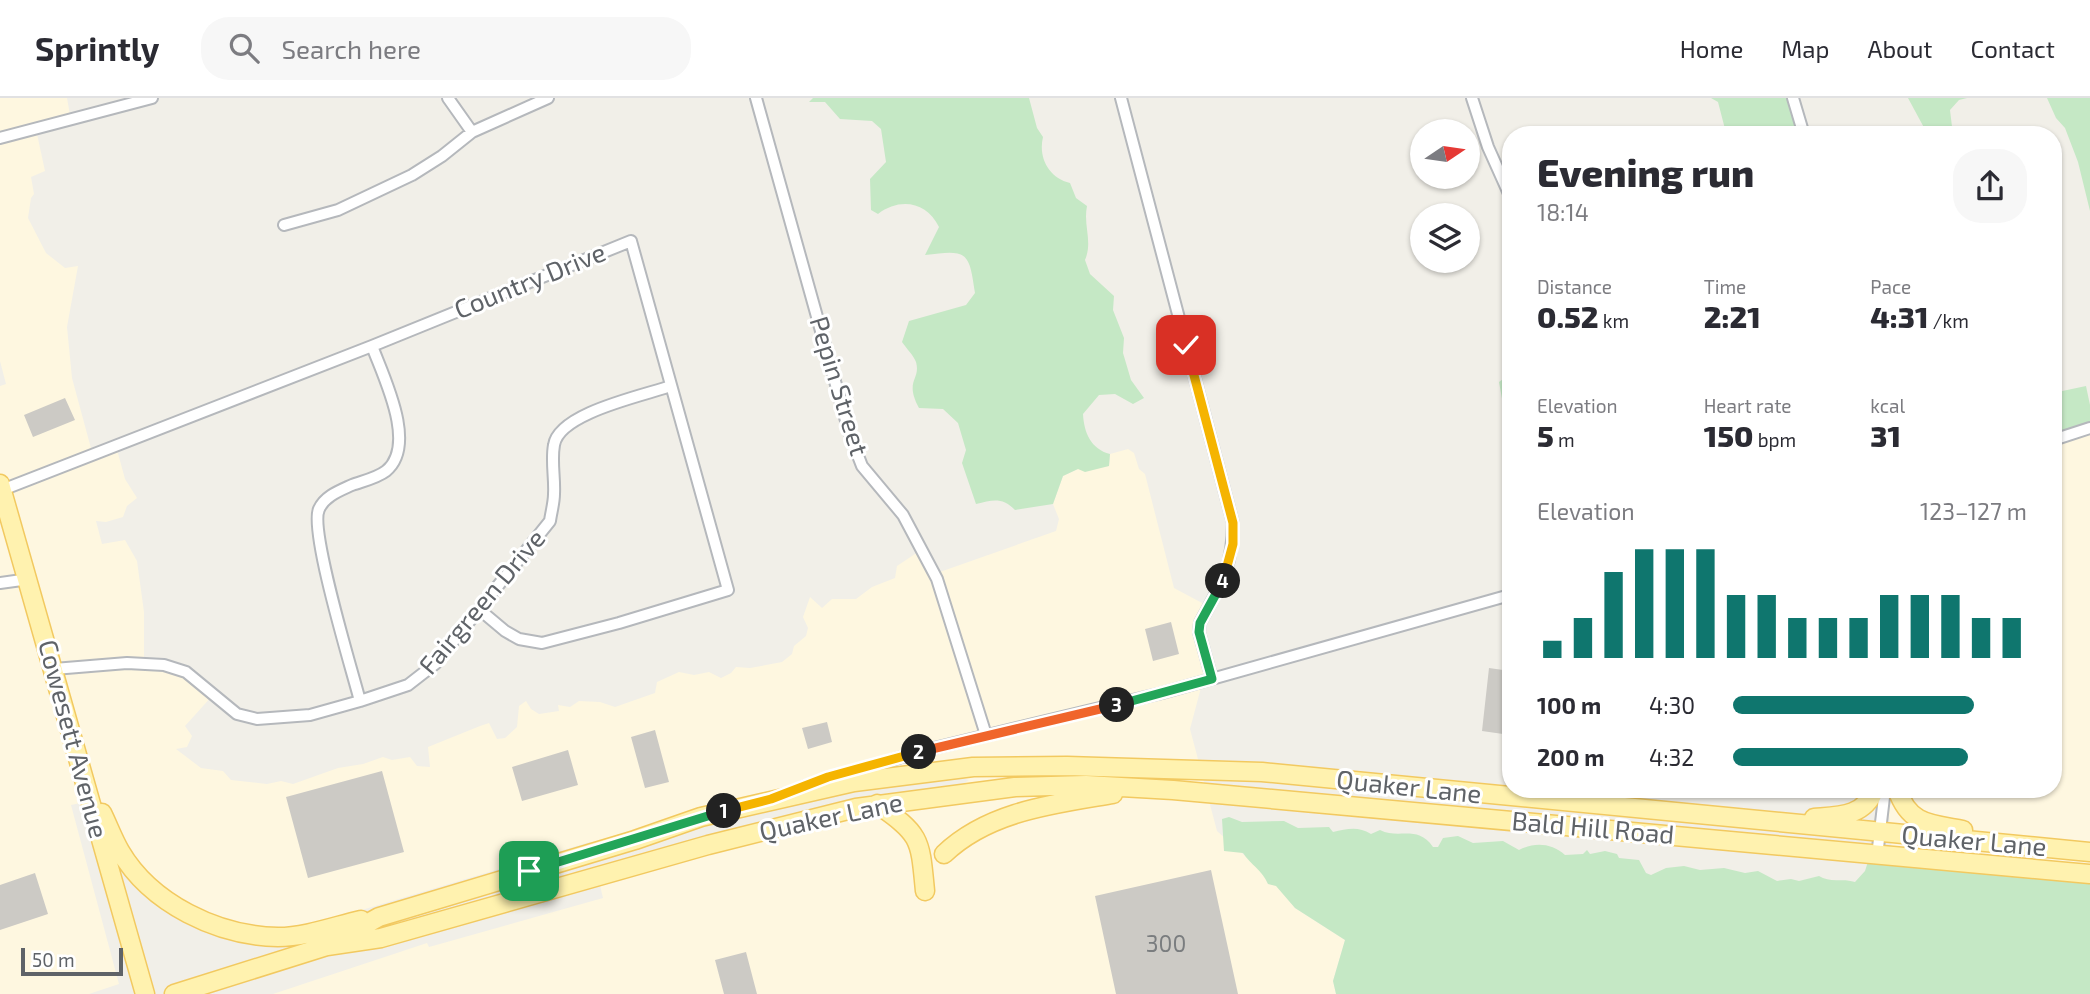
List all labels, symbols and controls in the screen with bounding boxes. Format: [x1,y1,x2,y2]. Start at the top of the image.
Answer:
search box [201,17,691,80]
text: Sprintly [35,28,159,68]
icon: search [225,29,263,67]
text: Search here [281,33,421,64]
text: Home [1680,34,1743,63]
text: Map [1781,34,1829,63]
text: About [1867,34,1933,63]
text: Contact [1971,34,2055,63]
north arrow [1410,119,1480,189]
map controls [1410,119,1480,273]
text: Evening run [1537,149,1754,195]
button: share [1953,149,2027,223]
text: 18:14 [1537,198,1589,226]
button: layers [1410,203,1480,273]
street label: Country Drive [449,235,610,324]
text: Distance [1537,275,1612,298]
text: Time [1704,275,1746,298]
text: Pace [1870,275,1911,298]
text: 0.52 [1537,298,1599,334]
text: 2:21 [1704,298,1761,334]
text: 4:31 [1870,298,1929,334]
text: km [1599,309,1629,332]
text: /km [1929,309,1969,332]
street label: Pepin Street [805,312,876,459]
pin [1156,315,1216,375]
icon: check [1167,326,1205,364]
text: Elevation [1537,394,1618,417]
text: Heart rate [1704,394,1792,417]
text: kcal [1870,394,1905,417]
text: 5 [1537,417,1554,453]
text: 150 [1704,417,1753,453]
text: 31 [1870,417,1901,453]
text: m [1554,428,1575,451]
text: bpm [1753,428,1796,451]
text: Elevation [1537,497,1635,525]
text: 123–127 m [1920,497,2027,525]
street label: Fairgreen Drive [411,522,550,680]
pin: 4 [1206,564,1240,598]
text: 4 [1216,569,1229,592]
street label: Cowesett Avenue [33,636,116,841]
pin: 3 [1100,688,1134,722]
text: 100 m [1537,691,1601,719]
text: 4:30 [1649,691,1695,719]
text: 3 [1111,693,1122,716]
pin: 2 [902,734,936,770]
text: 2 [913,740,924,763]
text: 200 m [1537,743,1605,771]
text: 4:32 [1649,743,1694,771]
street label: Quaker Lane [1335,762,1483,809]
street label: Quaker Lane [756,785,905,846]
pin: 1 [706,794,742,828]
text: 1 [719,799,728,822]
street label: Bald Hill Road [1511,804,1676,849]
street label: Quaker Lane [1900,818,2048,861]
pin [499,841,559,901]
icon: arrive [510,852,548,890]
house number: 300 [1146,929,1186,957]
scale bar [21,945,122,977]
text: 50 m [32,948,75,971]

